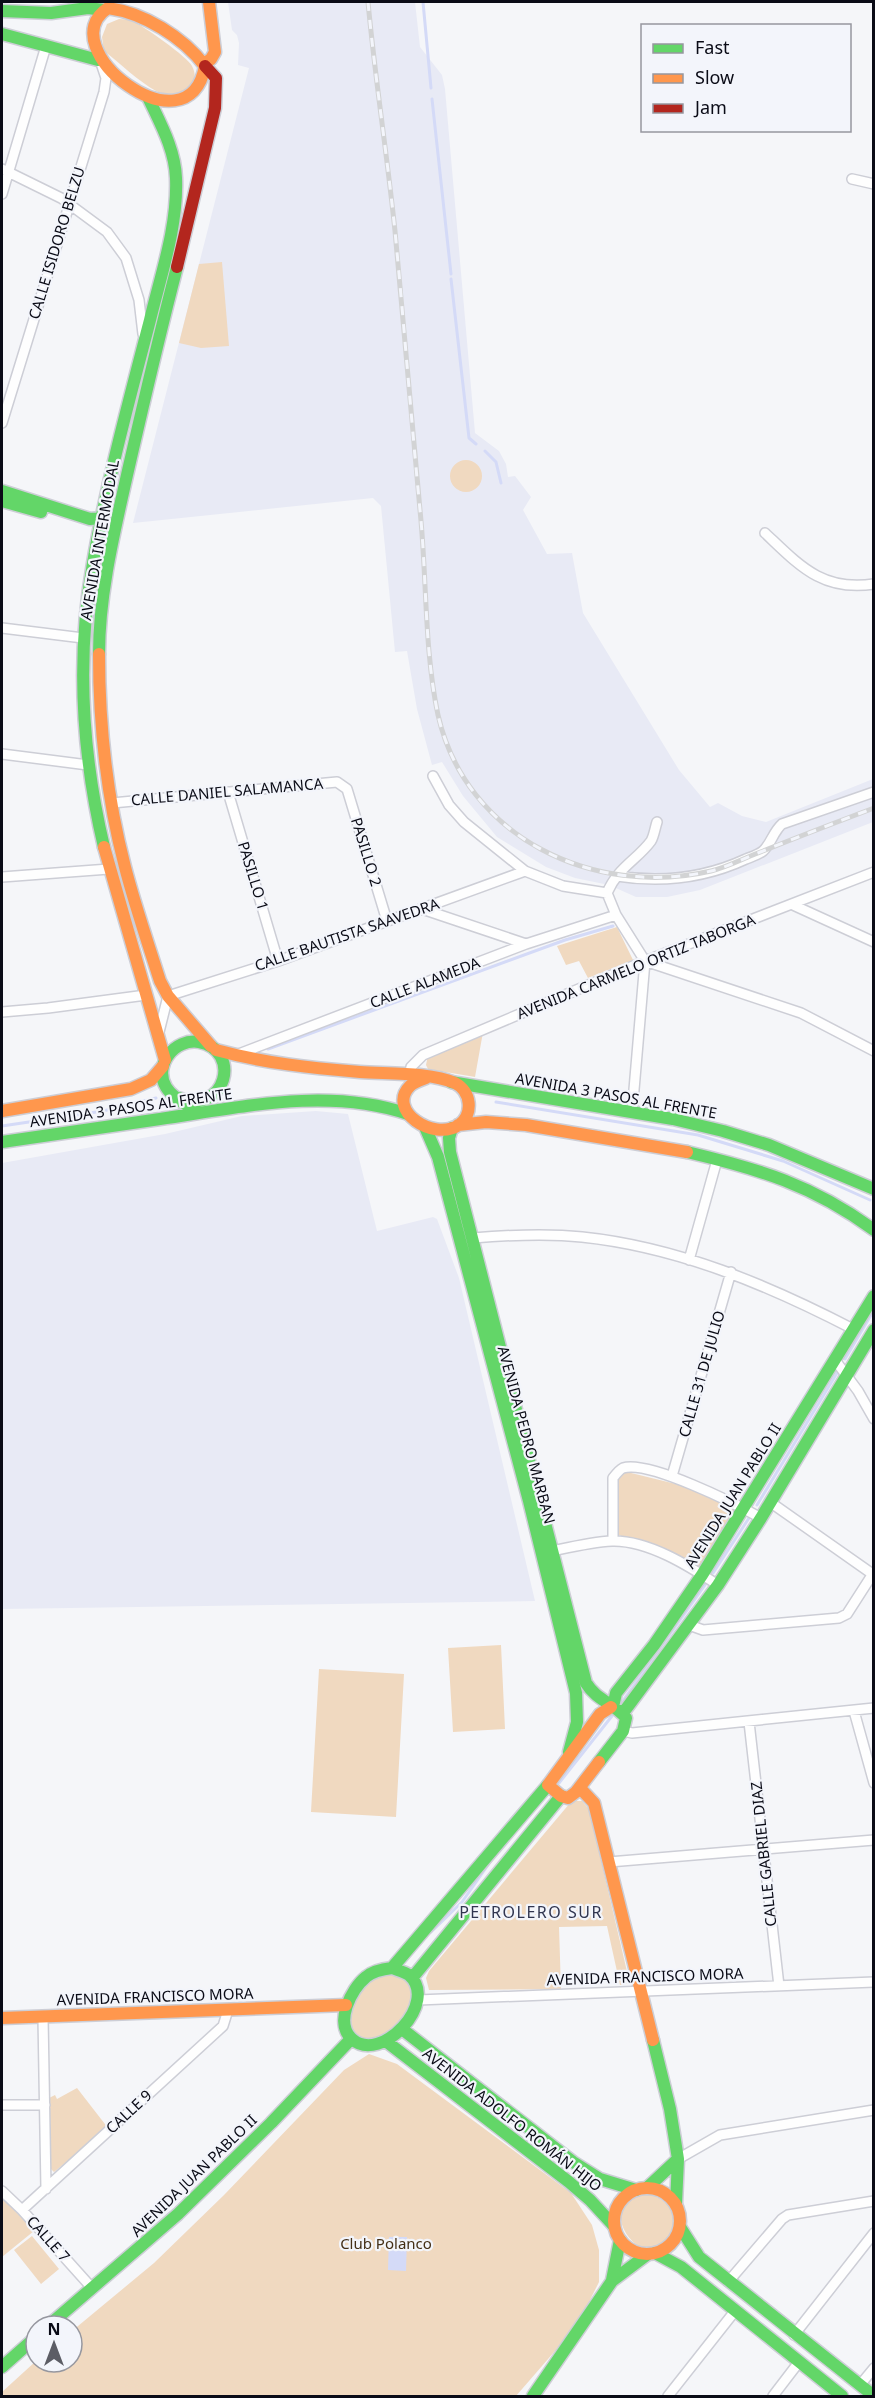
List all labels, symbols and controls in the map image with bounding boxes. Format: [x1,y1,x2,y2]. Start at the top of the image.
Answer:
legend [641,24,851,132]
text: Fast [695,35,730,59]
text: Slow [695,65,734,89]
text: Jam [693,95,727,119]
street label: CALLE ISIDORO BELZU [23,164,89,321]
street label: AVENIDA INTERMODAL [75,458,123,622]
street label: CALLE DANIEL SALAMANCA [130,773,324,809]
street label: PASILLO 2 [347,815,387,889]
street label: PASILLO 1 [234,839,274,913]
street label: CALLE BAUTISTA SAAVEDRA [252,893,442,975]
street label: AVENIDA CARMELO ORTIZ TABORGA [513,909,758,1023]
street label: CALLE ALAMEDA [367,952,483,1012]
street label: AVENIDA 3 PASOS AL FRENTE [514,1067,719,1123]
street label: AVENIDA 3 PASOS AL FRENTE [28,1083,233,1131]
street label: CALLE 31 DE JULIO [673,1308,729,1439]
street label: AVENIDA PEDRO MARBAN [494,1344,560,1526]
street label: AVENIDA JUAN PABLO II [679,1419,785,1572]
street label: CALLE GABRIEL DIAZ [745,1780,781,1928]
district label: PETROLERO SUR [459,1901,603,1923]
street label: AVENIDA FRANCISCO MORA [546,1963,744,1989]
street label: AVENIDA FRANCISCO MORA [56,1983,254,2009]
street label: AVENIDA ADOLFO ROMÁN HIJO [419,2043,606,2195]
street label: CALLE 9 [101,2085,155,2138]
street label: AVENIDA JUAN PABLO II [126,2110,261,2241]
street label: CALLE 7 [23,2211,75,2266]
park label: Club Polanco [340,2233,432,2253]
north arrow [24,2314,84,2374]
text: N [47,2318,61,2340]

